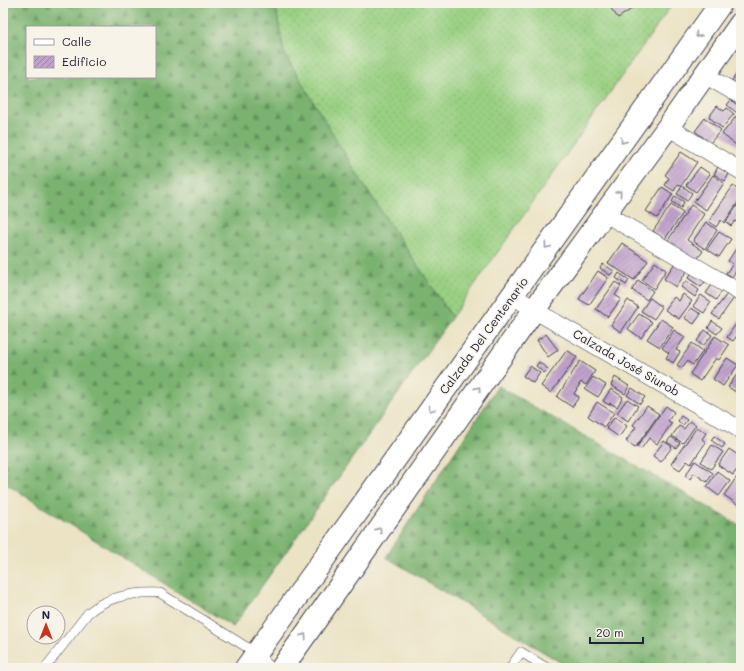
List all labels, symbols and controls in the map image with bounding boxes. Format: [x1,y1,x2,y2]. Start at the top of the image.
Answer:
legend [26,26,156,78]
one-way arrow [696,30,703,37]
text: Calle [62,33,92,49]
text: Edificio [62,53,106,69]
one-way arrow [621,136,628,143]
one-way arrow [614,190,621,197]
one-way arrow [545,242,552,249]
street label: Calzada Del Centenario [435,274,531,397]
street label: Calzada José Siurob [570,325,683,399]
one-way arrow [473,387,480,394]
one-way arrow [428,405,436,412]
one-way arrow [374,527,382,534]
north arrow [26,605,66,645]
text: N [42,607,50,622]
scale bar [590,619,643,645]
text: 20 m [596,624,624,640]
one-way arrow [299,633,307,640]

